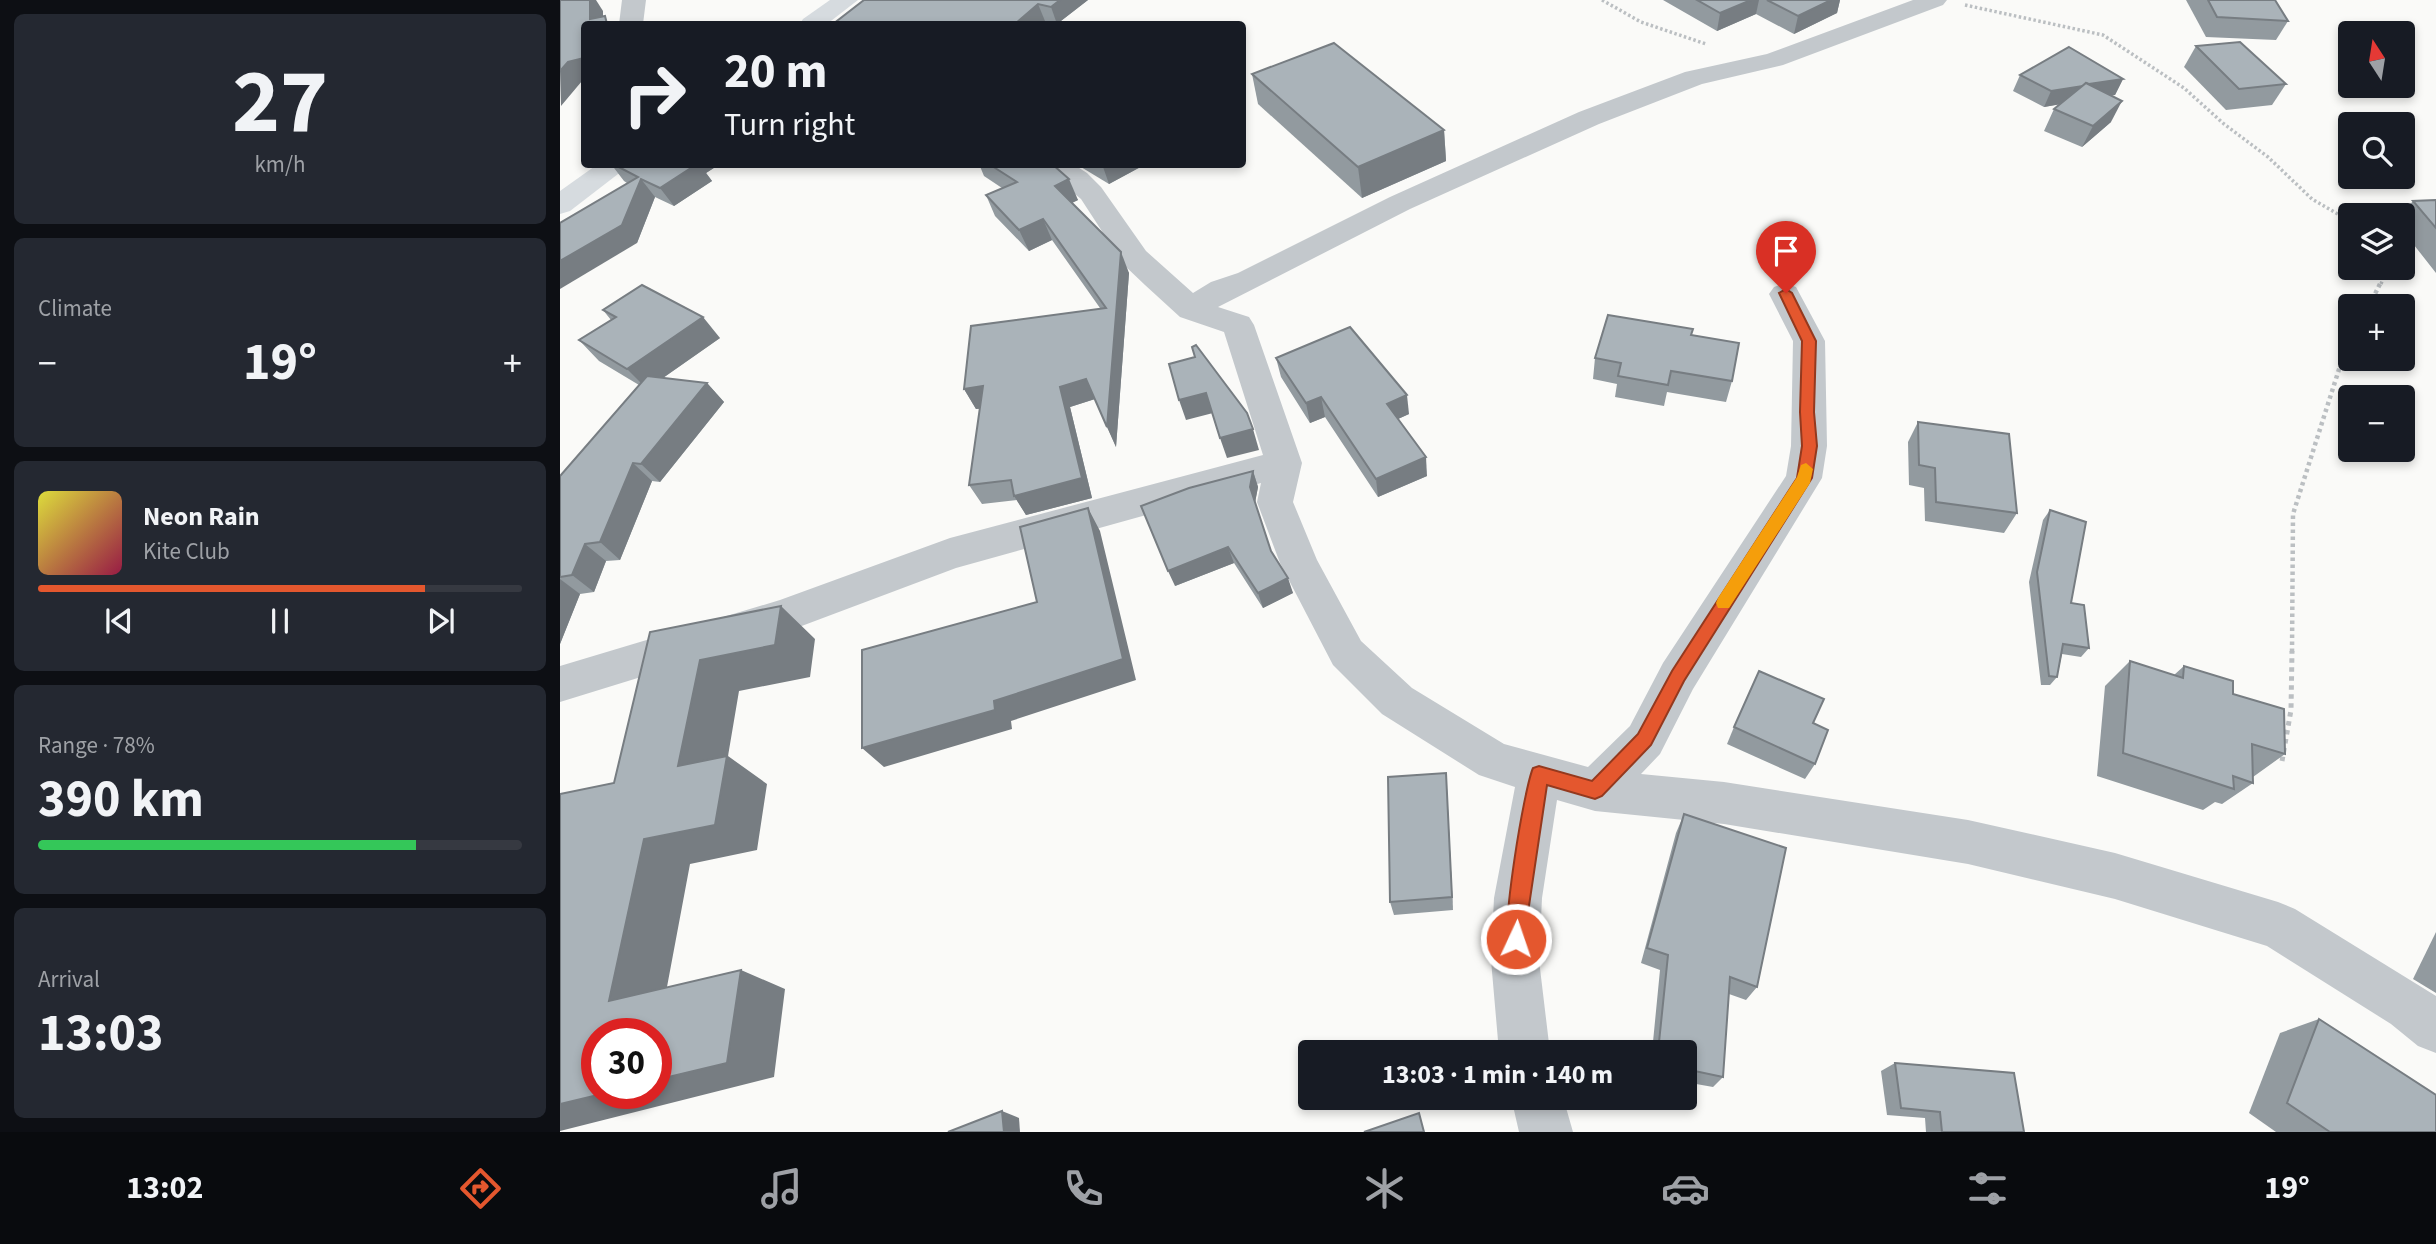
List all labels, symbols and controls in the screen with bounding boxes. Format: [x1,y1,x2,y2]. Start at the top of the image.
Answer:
north arrow [2338,21,2415,98]
map controls [2338,21,2415,462]
text: 20 m [724,37,828,107]
text: 27 [232,38,328,167]
icon: right [609,49,700,140]
text: Turn right [724,102,855,148]
button: search [2338,112,2415,189]
text: km/h [254,148,306,181]
button: layers [2338,203,2415,280]
pin [1756,221,1816,293]
icon: arrive [1767,232,1805,270]
text: Climate [38,292,112,325]
button: + [2338,294,2415,371]
text: 19° [243,326,317,400]
text: − [38,337,57,391]
text: + [503,337,522,391]
button: − [2338,385,2415,462]
text: Neon Rain [143,498,260,535]
text: Kite Club [143,535,230,568]
icon: previous [100,602,138,640]
icon: pause [261,602,299,640]
icon: next [422,602,460,640]
text: Range · 78% [38,729,155,762]
text: 390 km [38,763,204,837]
position arrow [1479,902,1553,976]
text: Arrival [38,963,100,996]
text: 13:03 [38,997,163,1071]
speed limit sign: 30 [581,1018,672,1109]
text: 13:03 · 1 min · 140 m [1382,1056,1613,1093]
icon: directions [456,1164,505,1213]
icon: music [757,1164,806,1213]
icon: phone [1059,1164,1108,1213]
icon: climate [1360,1164,1409,1213]
icon: car [1661,1164,1710,1213]
icon: filters [1963,1164,2012,1213]
text: 13:02 [126,1165,203,1211]
text: 19° [2264,1165,2310,1211]

